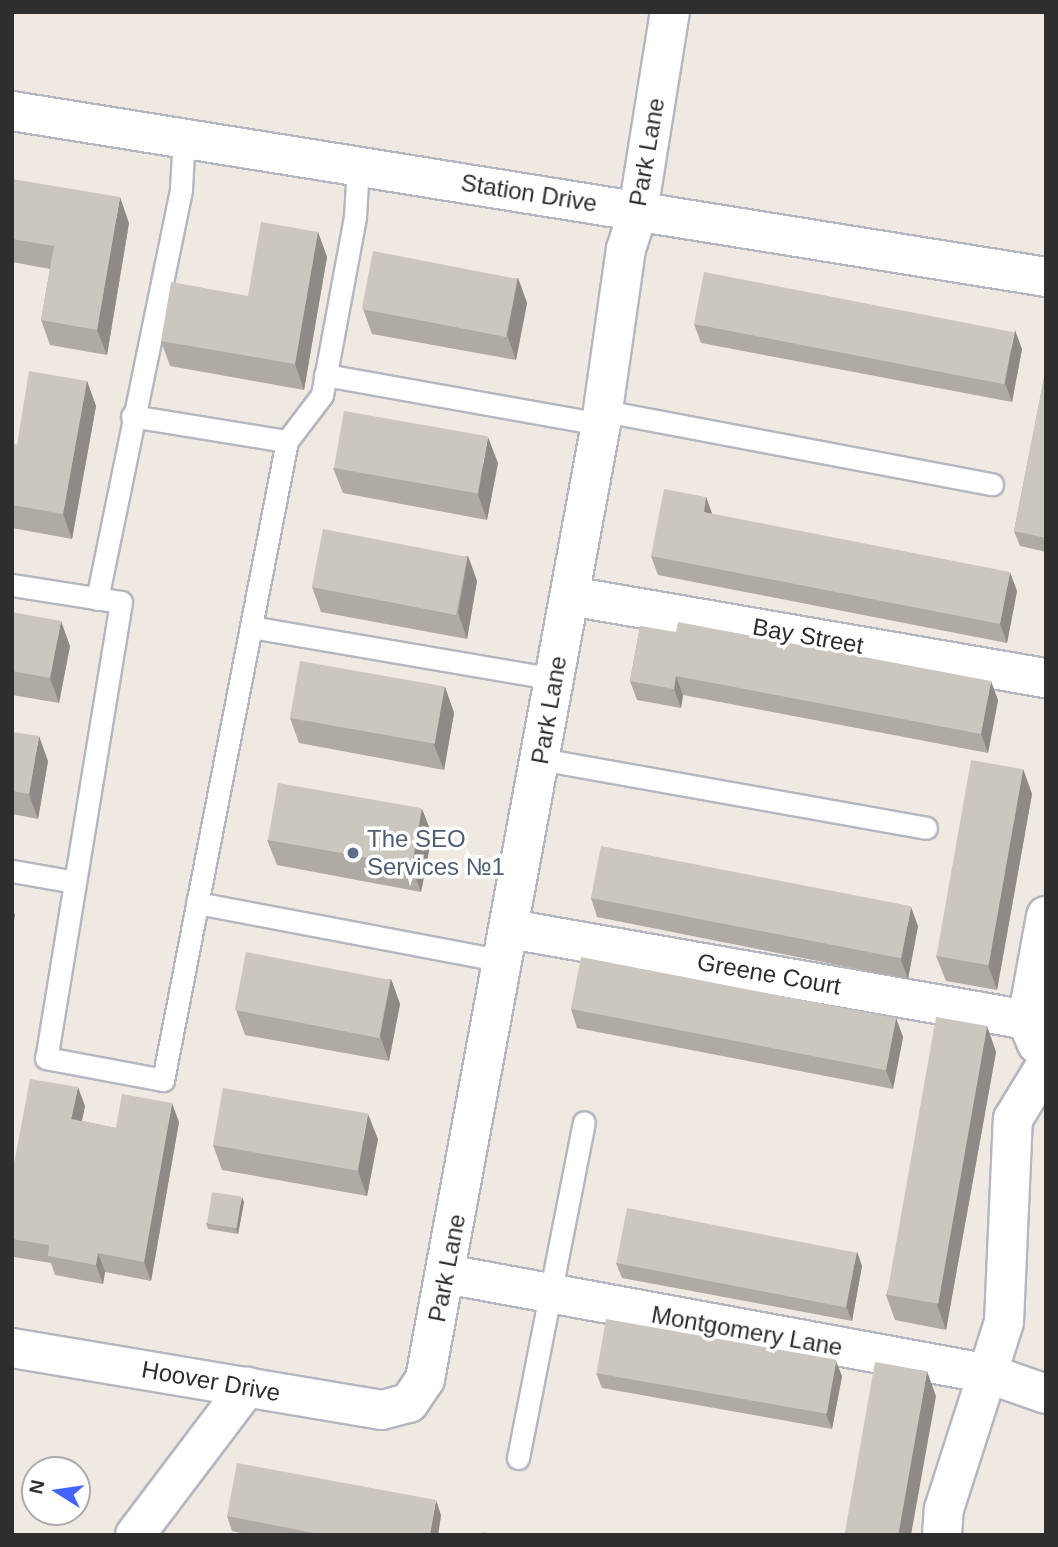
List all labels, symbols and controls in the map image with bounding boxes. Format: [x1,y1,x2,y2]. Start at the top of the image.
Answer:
street label: Park Lane [623,96,671,208]
street label: Station Drive [459,168,599,218]
street label: Bay Street [750,612,866,660]
street label: Park Lane [525,654,573,766]
place label: The SEO Services №1 [367,825,505,881]
marker: The SEO Services №1 [345,845,361,861]
street label: Greene Court [695,947,843,1001]
street label: Park Lane [422,1212,472,1324]
street label: Montgomery Lane [649,1300,845,1362]
street label: Hoover Drive [140,1355,282,1407]
north arrow [21,1456,91,1526]
text: N [25,1478,49,1496]

